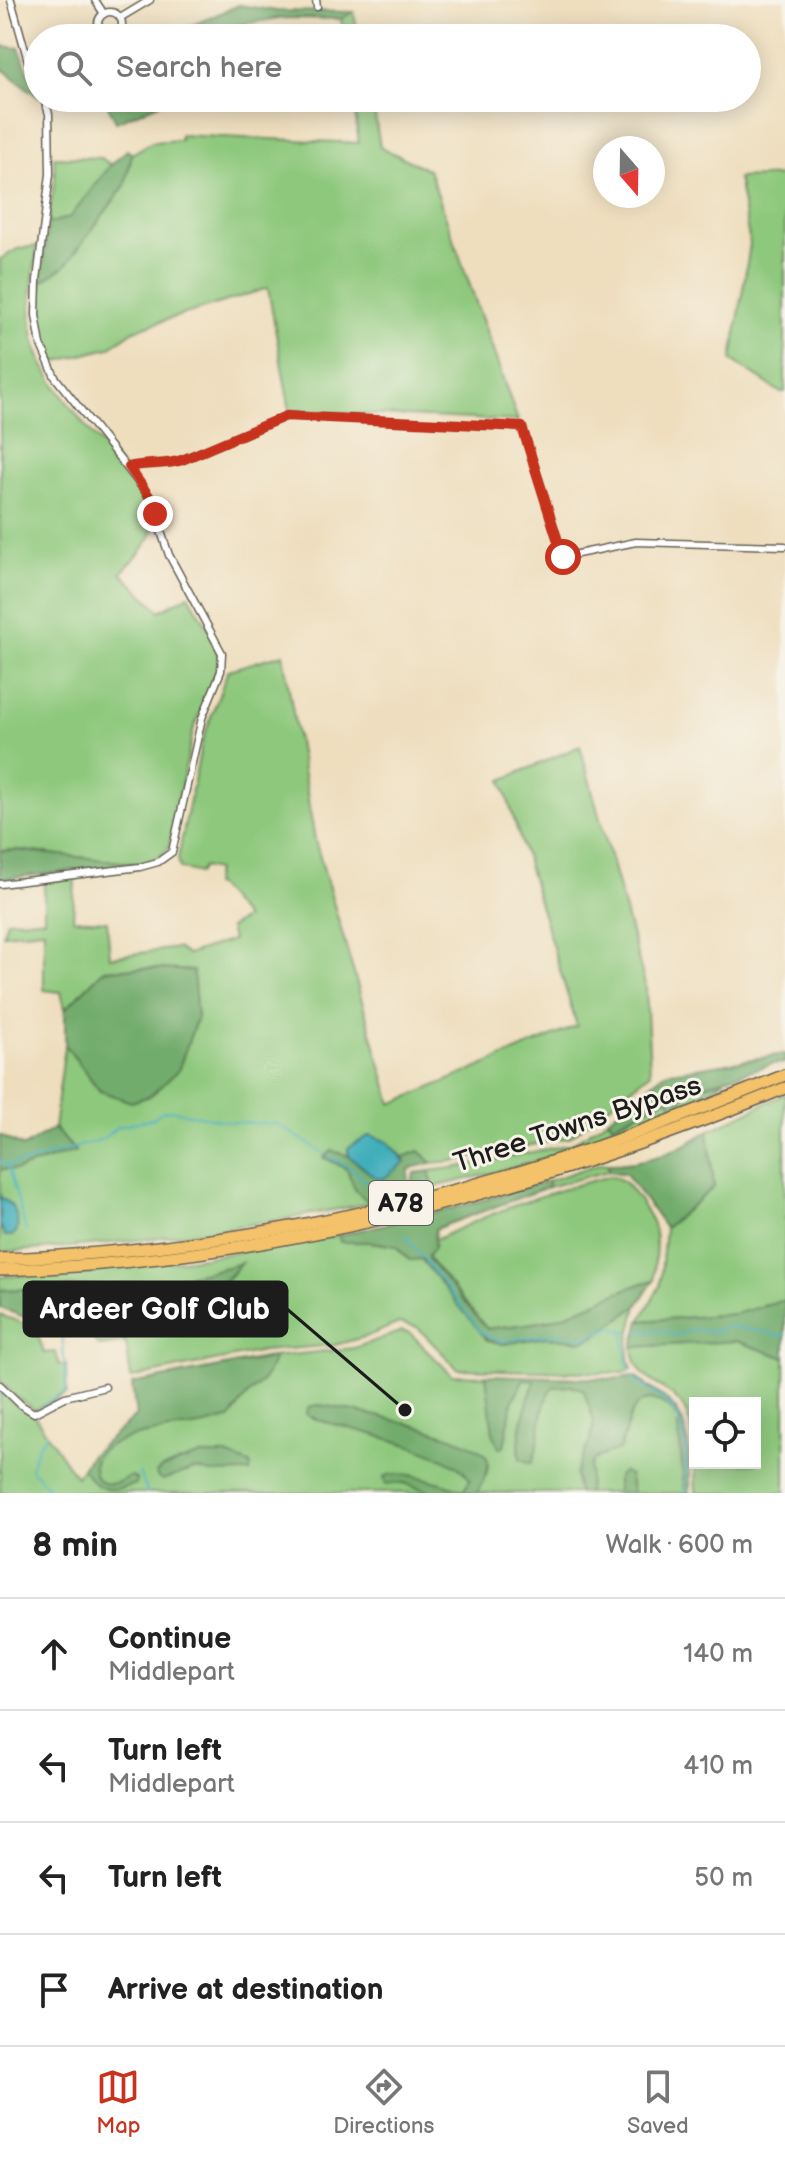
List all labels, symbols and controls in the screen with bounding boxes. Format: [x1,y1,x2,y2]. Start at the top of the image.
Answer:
search box [24,24,761,112]
icon: search [52,46,96,90]
text: Search here [116,50,282,86]
north arrow [593,136,665,208]
route end [137,496,173,532]
route start [545,539,581,575]
street label: Three Towns Bypass [450,1069,706,1180]
road number: A78 [369,1181,433,1225]
callout: Ardeer Golf Club [24,1282,287,1336]
text: Ardeer Golf Club [39,1292,271,1328]
map controls [689,1397,761,1469]
button: locate [689,1397,761,1469]
text: 8 min [32,1525,118,1566]
text: Walk · 600 m [606,1530,753,1561]
text: Continue [108,1621,231,1657]
icon: ahead [32,1632,76,1676]
text: 140 m [683,1639,753,1670]
text: Middlepart [108,1657,235,1688]
text: Turn left [108,1733,222,1769]
icon: left [32,1744,76,1788]
text: 410 m [683,1751,753,1782]
text: Middlepart [108,1769,235,1800]
icon: left [32,1856,76,1900]
text: Turn left [108,1860,222,1896]
text: 50 m [694,1863,753,1894]
icon: arrive [32,1968,76,2012]
text: Arrive at destination [108,1972,384,2008]
tab: Map [96,2065,141,2140]
tab: Directions [333,2065,434,2140]
tab: Saved [627,2065,689,2140]

